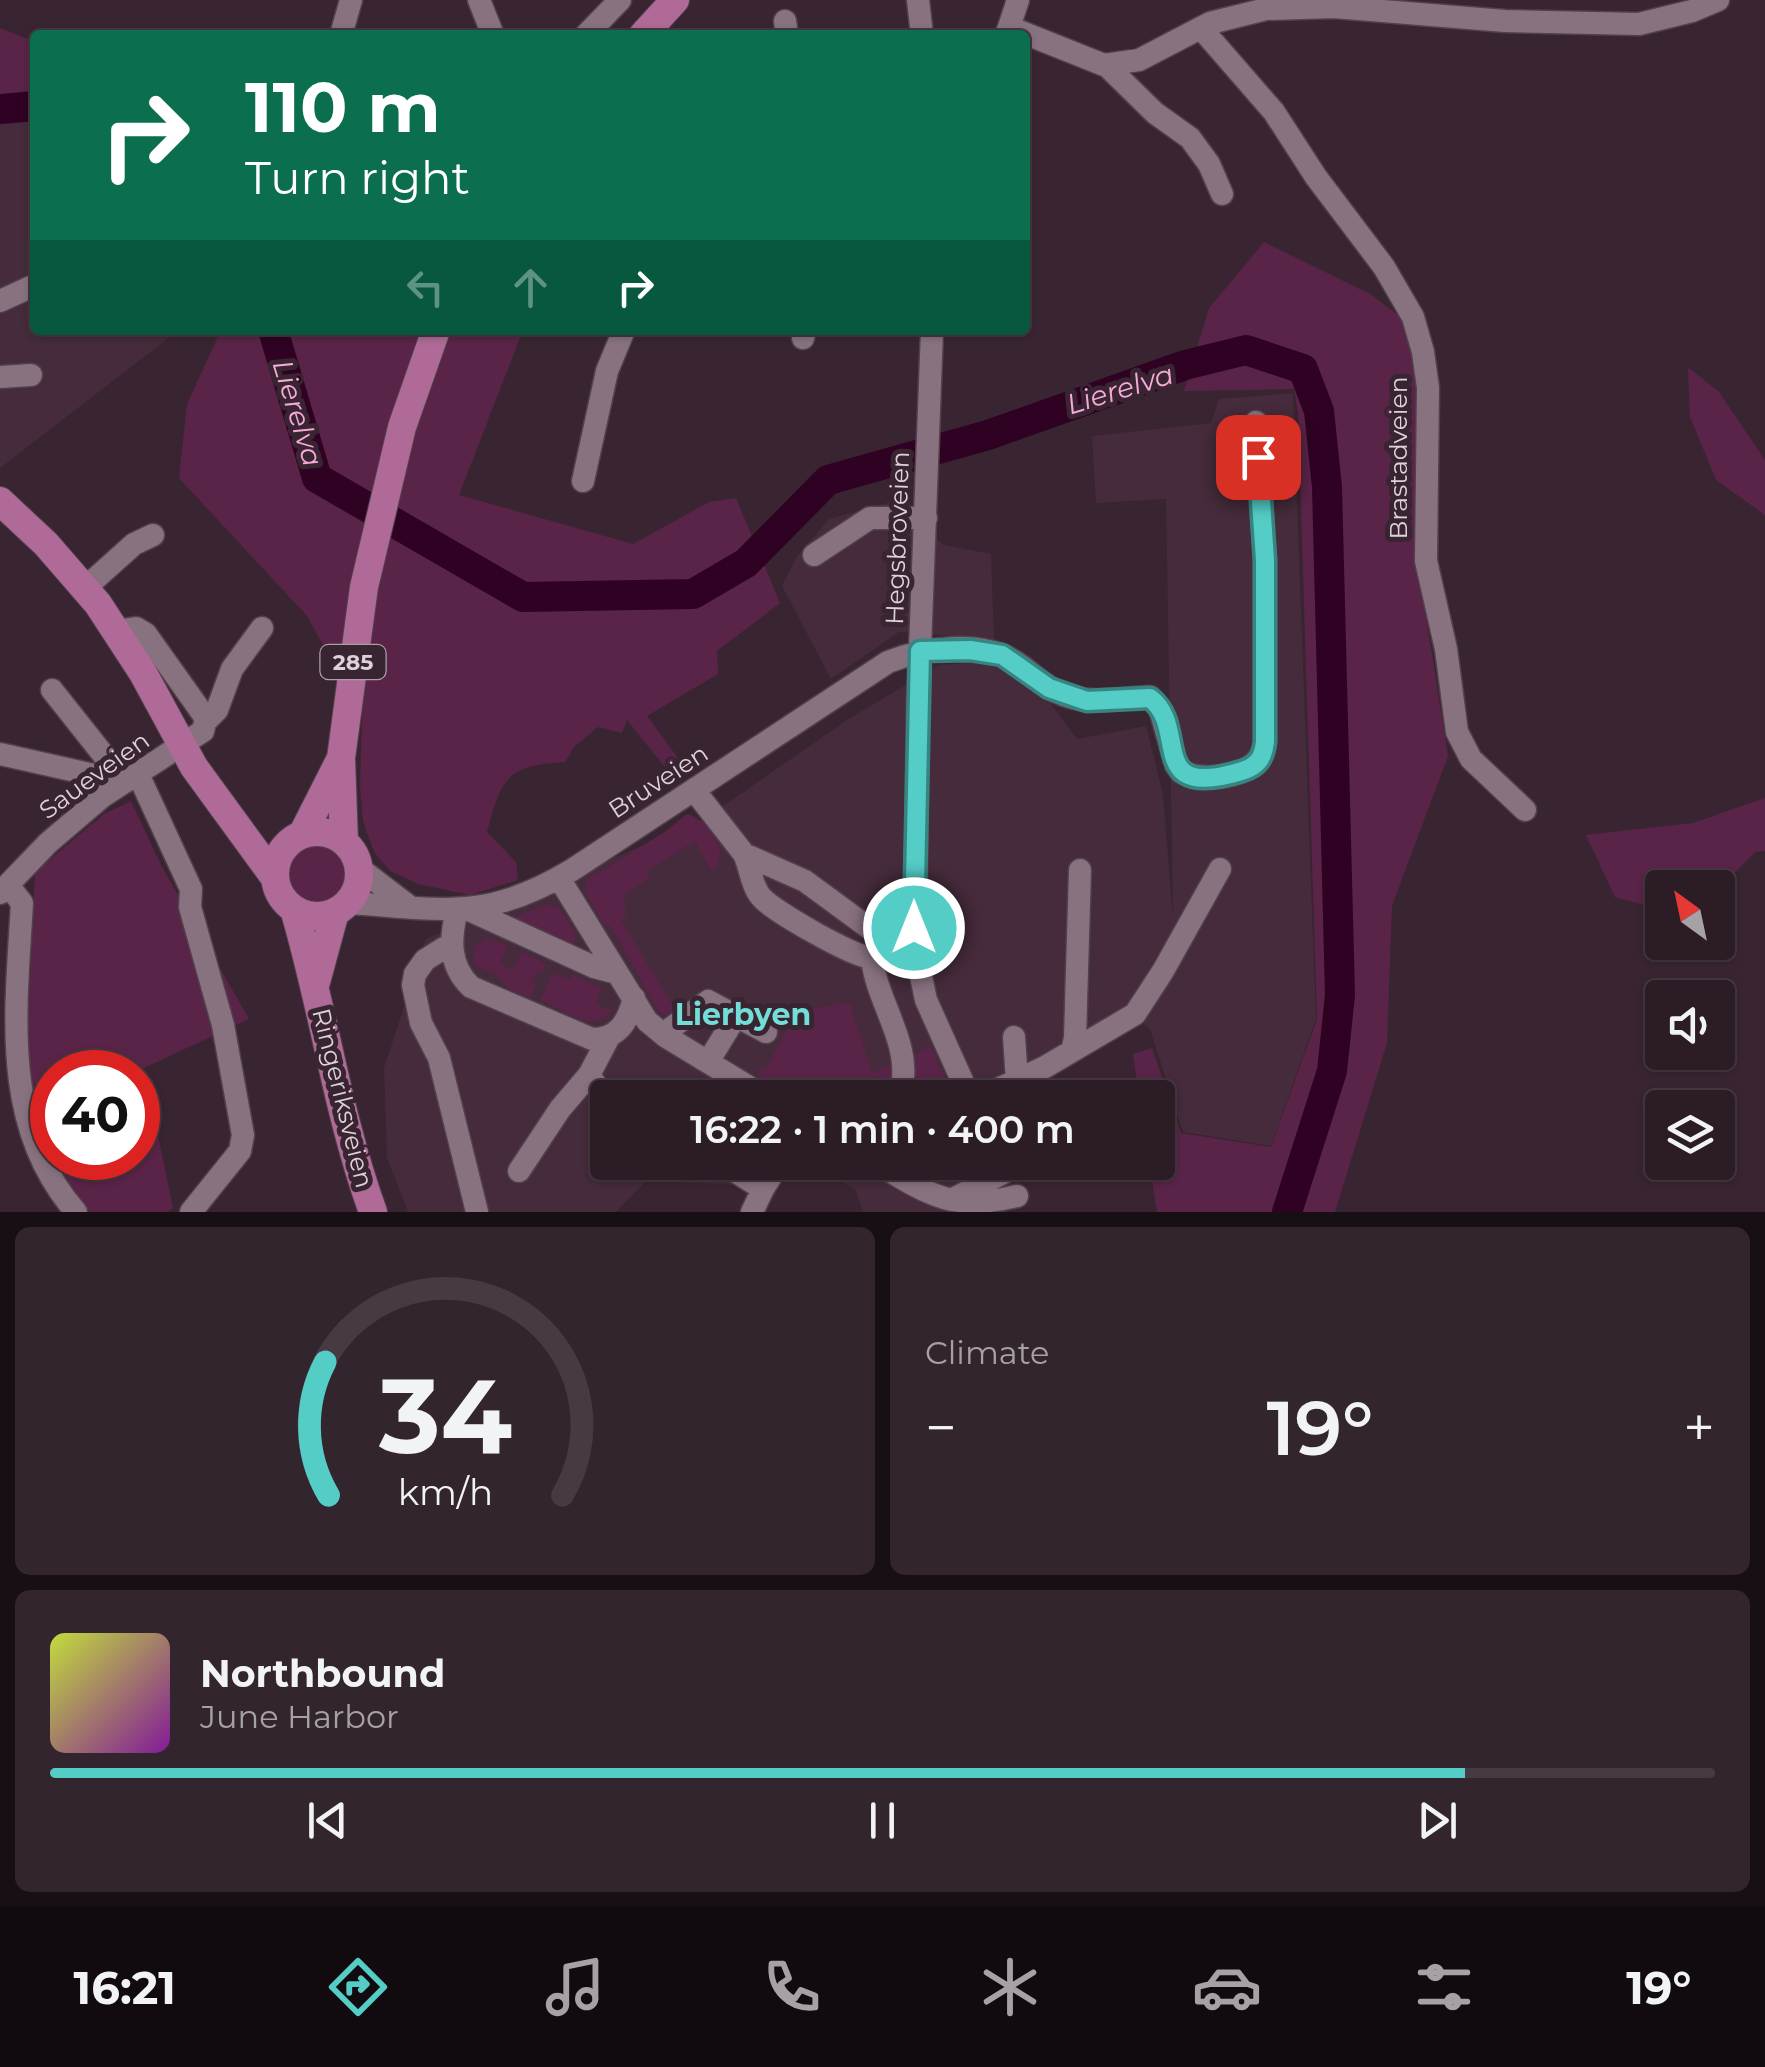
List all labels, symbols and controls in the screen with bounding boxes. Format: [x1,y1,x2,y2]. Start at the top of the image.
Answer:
text: 110 m [245,64,441,150]
icon: right [80,70,210,200]
text: Turn right [245,150,470,205]
icon: left [398,260,453,315]
icon: ahead [503,260,558,315]
icon: right [608,260,663,315]
water label: Lierelva [266,355,330,471]
water label: Lierelva [1062,357,1178,421]
street label: Brastadveien [1383,376,1413,540]
pin [1216,415,1301,500]
icon: arrive [1231,430,1286,485]
street label: Hegsbroveien [879,451,915,625]
road number: 285 [320,645,386,679]
street label: Saueveien [33,725,155,825]
street label: Bruveien [603,738,713,824]
north arrow [1645,870,1735,960]
map controls [1645,870,1735,1180]
position arrow [862,876,966,980]
button: sound [1645,980,1735,1070]
district label: Lierbyen [675,996,811,1033]
street label: Ringeriksveien [306,1005,380,1191]
speed limit sign: 40 [30,1050,160,1180]
button: layers [1645,1090,1735,1180]
text: 16:22 · 1 min · 400 m [690,1106,1075,1153]
text: Climate [925,1333,1049,1372]
text: 34 [377,1352,512,1479]
text: 19° [1266,1382,1374,1474]
text: − [925,1394,957,1461]
text: + [1683,1394,1715,1461]
text: km/h [397,1470,493,1514]
text: Northbound [200,1650,445,1697]
text: June Harbor [200,1697,399,1736]
icon: previous [300,1793,355,1848]
icon: pause [855,1793,910,1848]
icon: next [1410,1793,1465,1848]
icon: directions [323,1952,393,2022]
icon: music [540,1952,610,2022]
icon: phone [757,1952,827,2022]
icon: climate [975,1952,1045,2022]
icon: car [1192,1952,1262,2022]
icon: filters [1409,1952,1479,2022]
text: 16:21 [74,1960,176,2015]
text: 19° [1626,1960,1691,2015]

